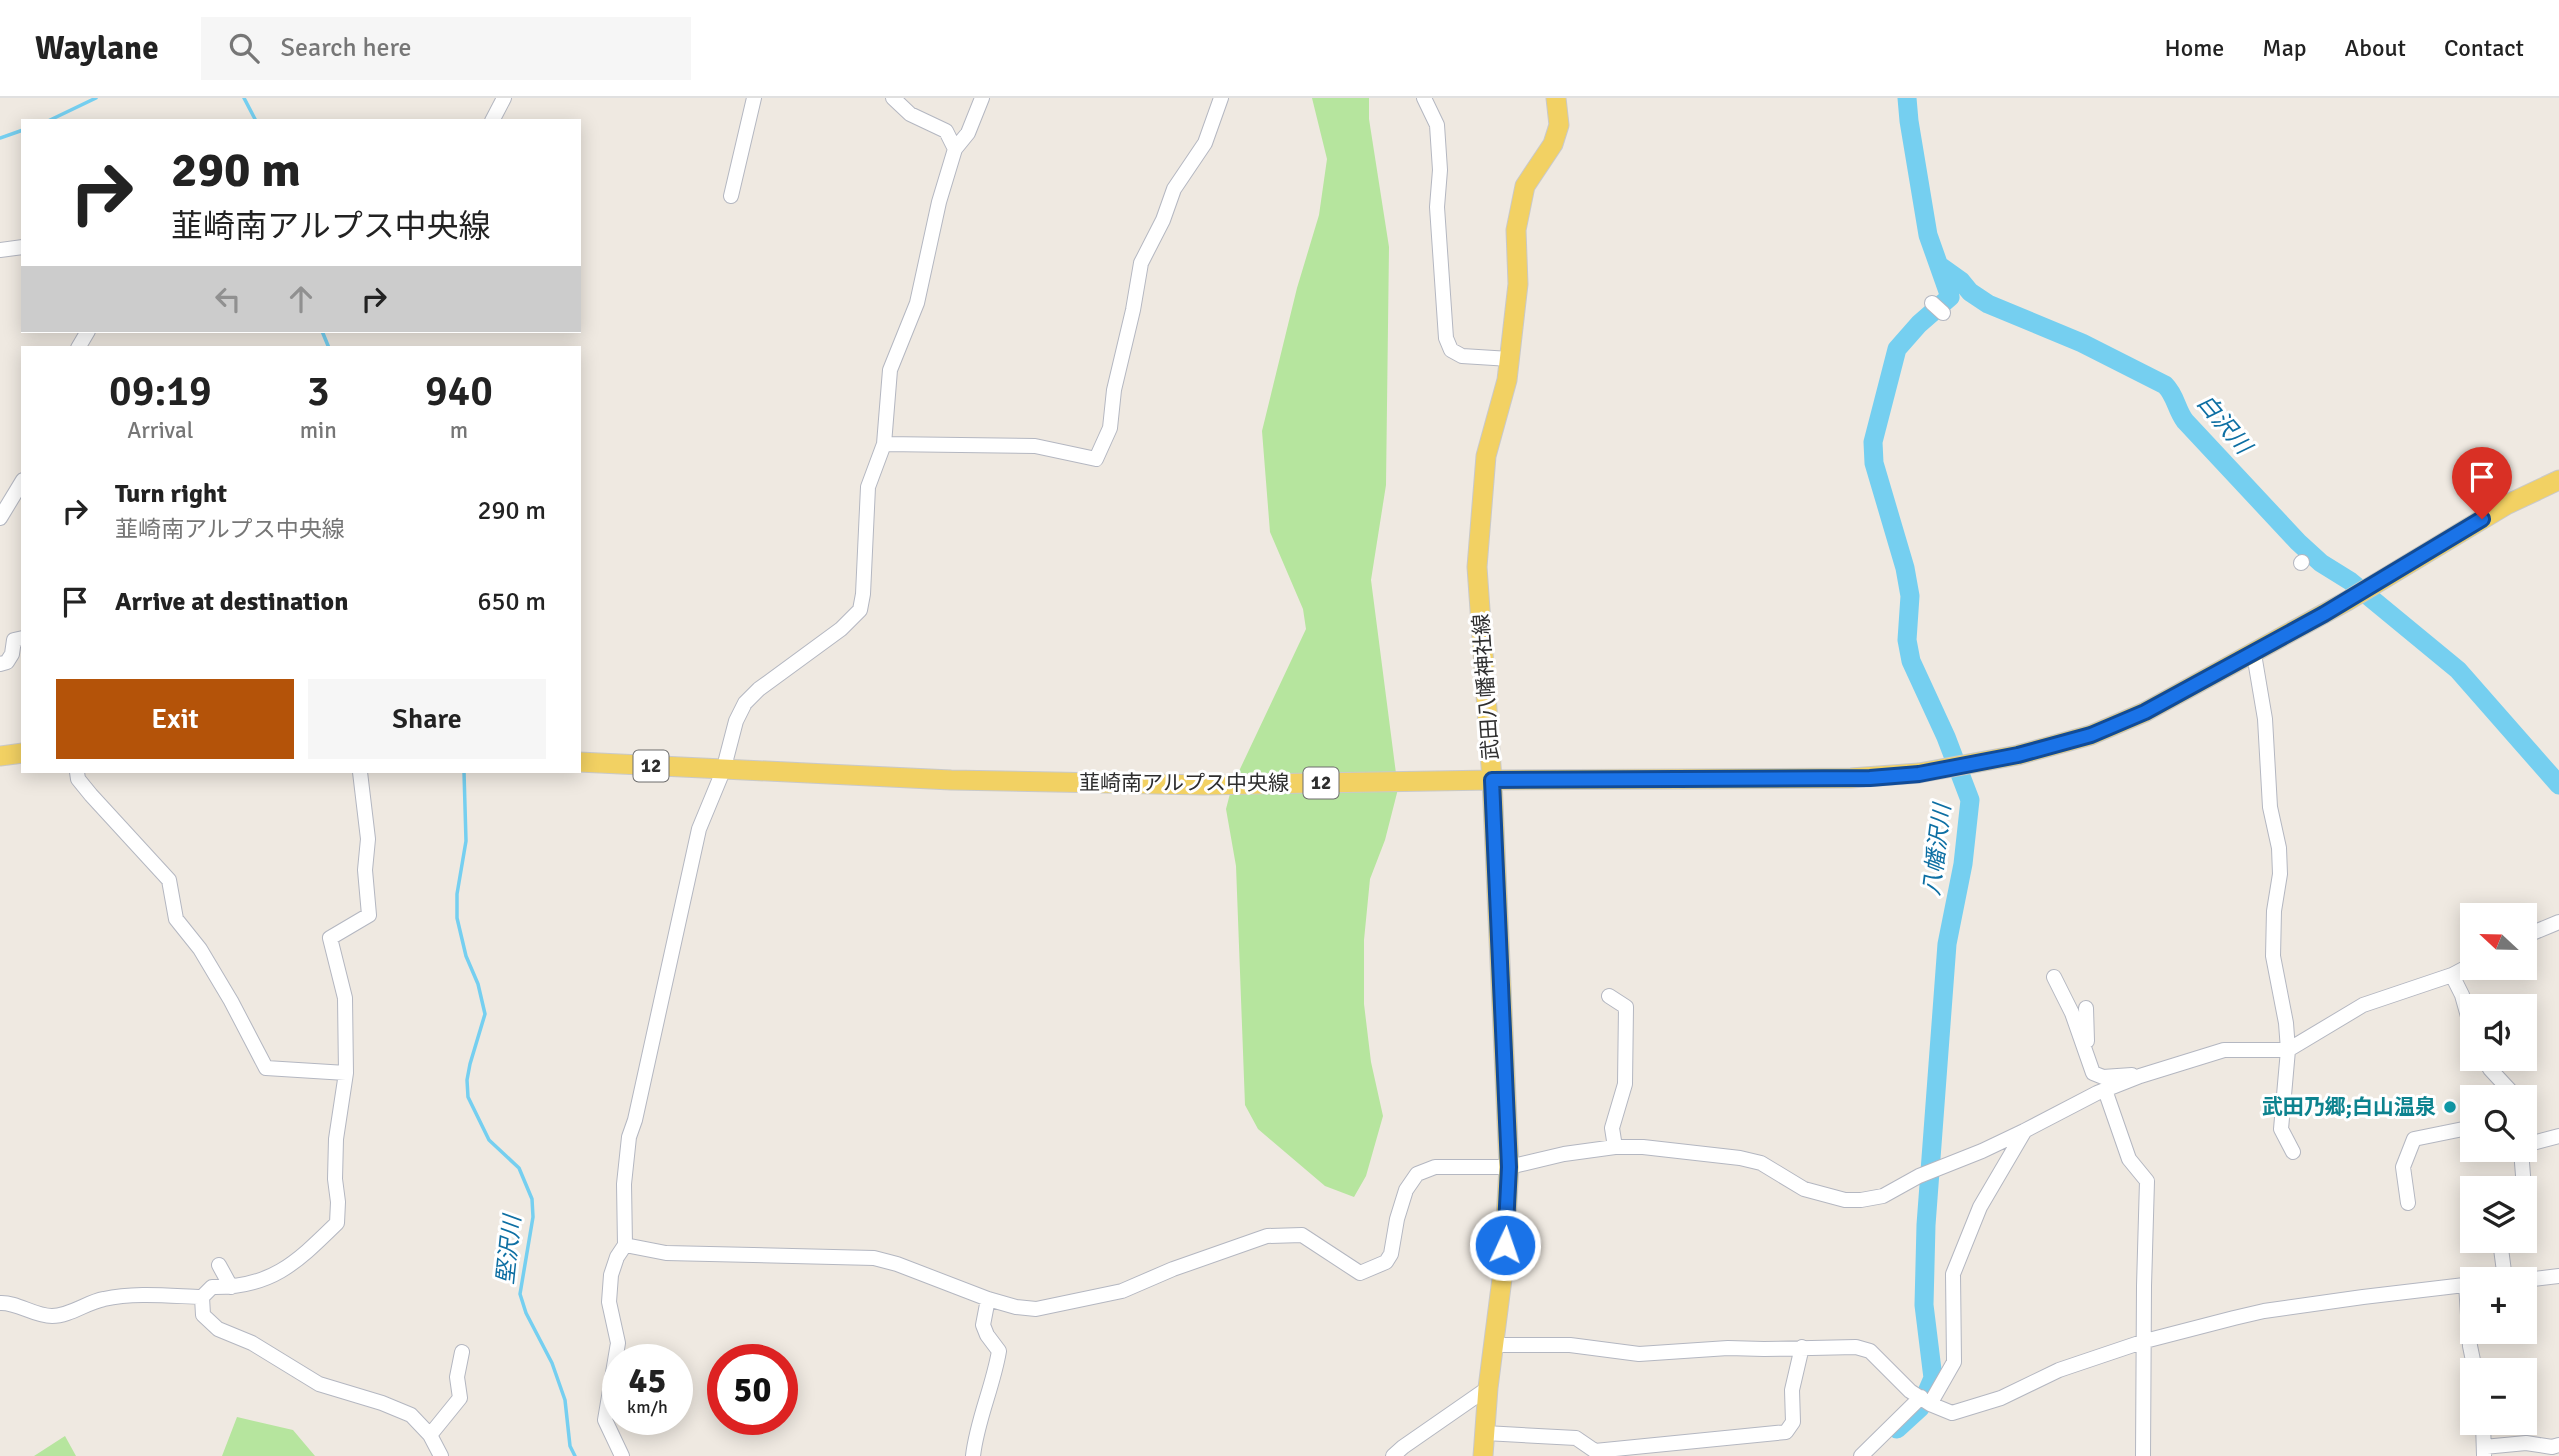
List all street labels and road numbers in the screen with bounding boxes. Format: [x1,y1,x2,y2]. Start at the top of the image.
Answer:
street label: 武田八幡神社線 [1468,613,1504,761]
road number: 12 [634,750,668,782]
road number: 12 [1304,768,1338,798]
street label: 韮崎南アルプス中央線 [1079,770,1289,796]

